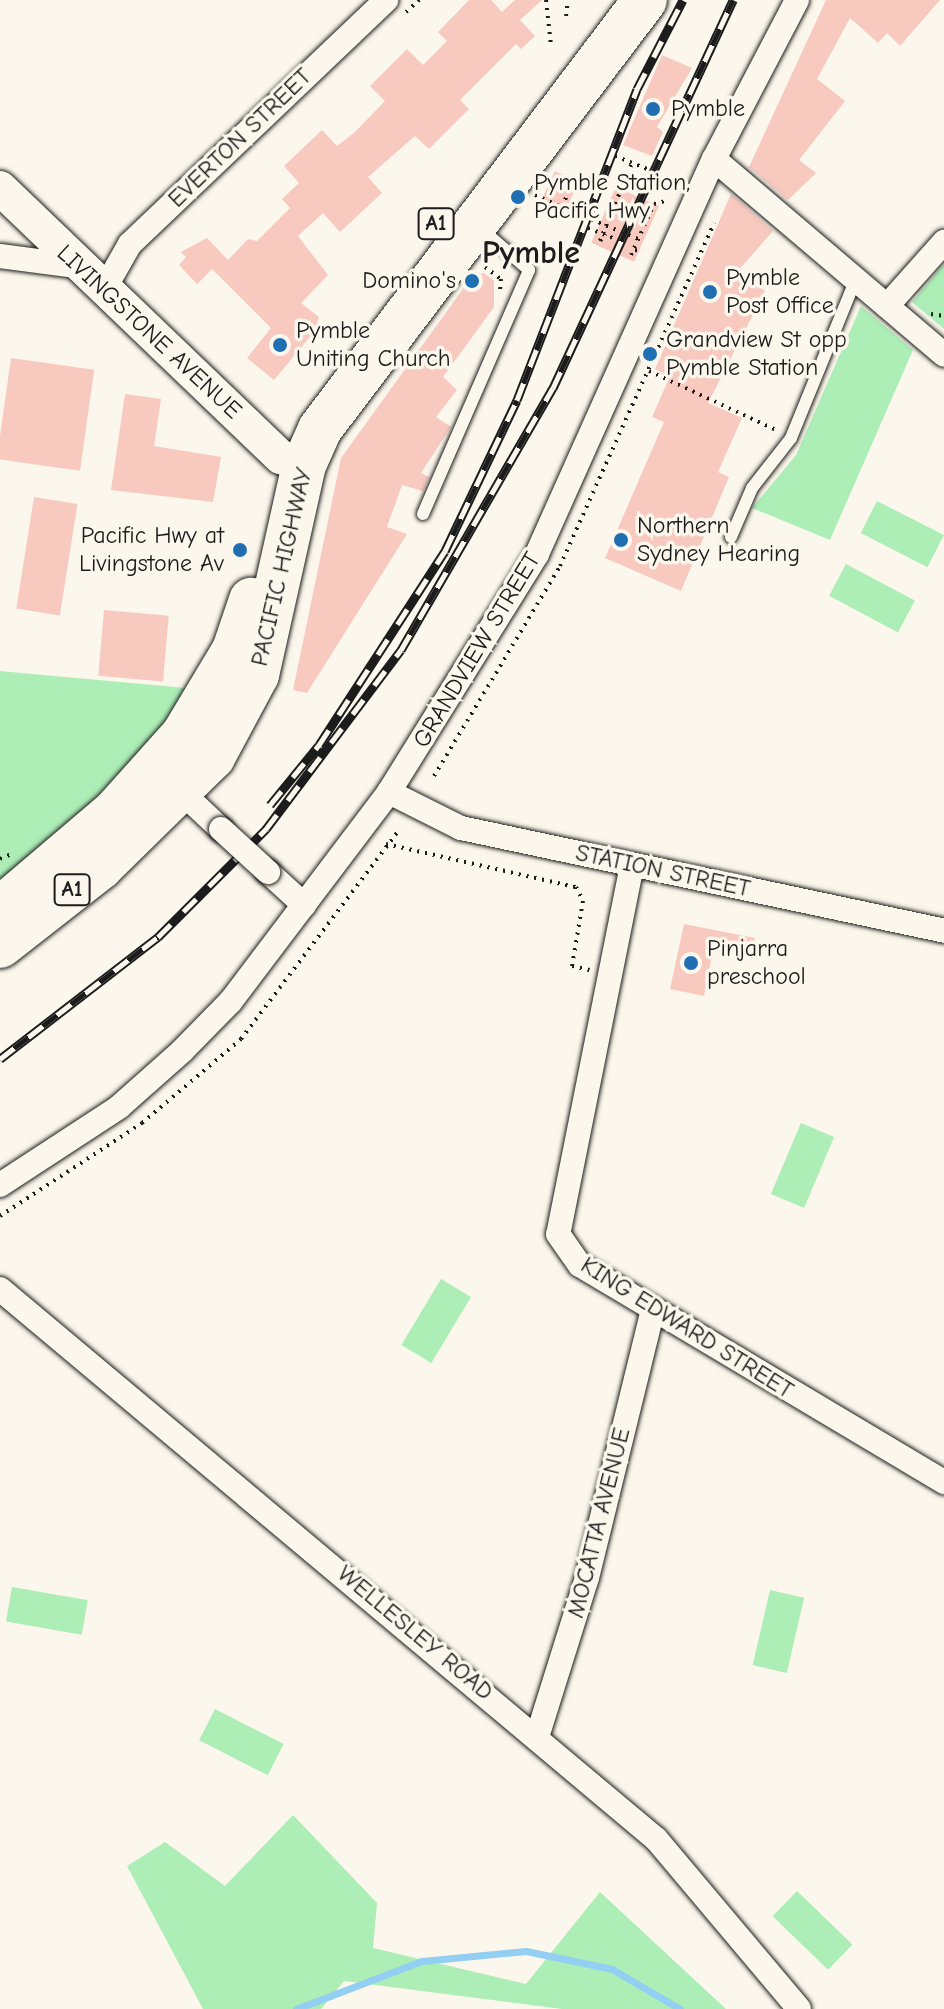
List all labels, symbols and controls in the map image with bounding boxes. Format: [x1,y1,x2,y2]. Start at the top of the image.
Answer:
street label: EVERTON STREET [162,62,318,214]
place label: Pymble [671,95,745,123]
marker: Pymble [642,98,664,120]
place label: Pymble Station, Pacific Hwy [534,169,690,225]
marker: Pymble Station, Pacific Hwy [509,188,527,206]
road number: A1 [416,206,456,242]
district label: Pymble [482,234,580,272]
street label: LIVINGSTONE AVENUE [51,239,247,425]
place label: Pymble Post Office [726,264,834,320]
place label: Domino's [362,267,456,295]
marker: Domino's [463,272,481,290]
marker: Pymble Post Office [701,283,719,301]
place label: Pymble Uniting Church [296,317,451,373]
place label: Grandview St opp Pymble Station [666,326,847,382]
marker: Pymble Uniting Church [271,336,289,354]
marker: Grandview St opp Pymble Station [641,345,659,363]
street label: PACIFIC HIGHWAY [245,465,319,669]
place label: Northern Sydney Hearing [637,512,800,568]
place label: Pacific Hwy at Livingstone Av [79,522,224,578]
marker: Northern Sydney Hearing [612,531,630,549]
marker: Pacific Hwy at Livingstone Av [231,541,249,559]
street label: GRANDVIEW STREET [407,547,547,753]
street label: STATION STREET [573,838,753,904]
road number: A1 [52,872,92,908]
place label: Pinjarra preschool [707,935,806,991]
marker: Pinjarra preschool [682,954,700,972]
street label: KING EDWARD STREET [575,1251,799,1405]
street label: MOCATTA AVENUE [561,1425,637,1621]
street label: WELLESLEY ROAD [331,1559,499,1707]

